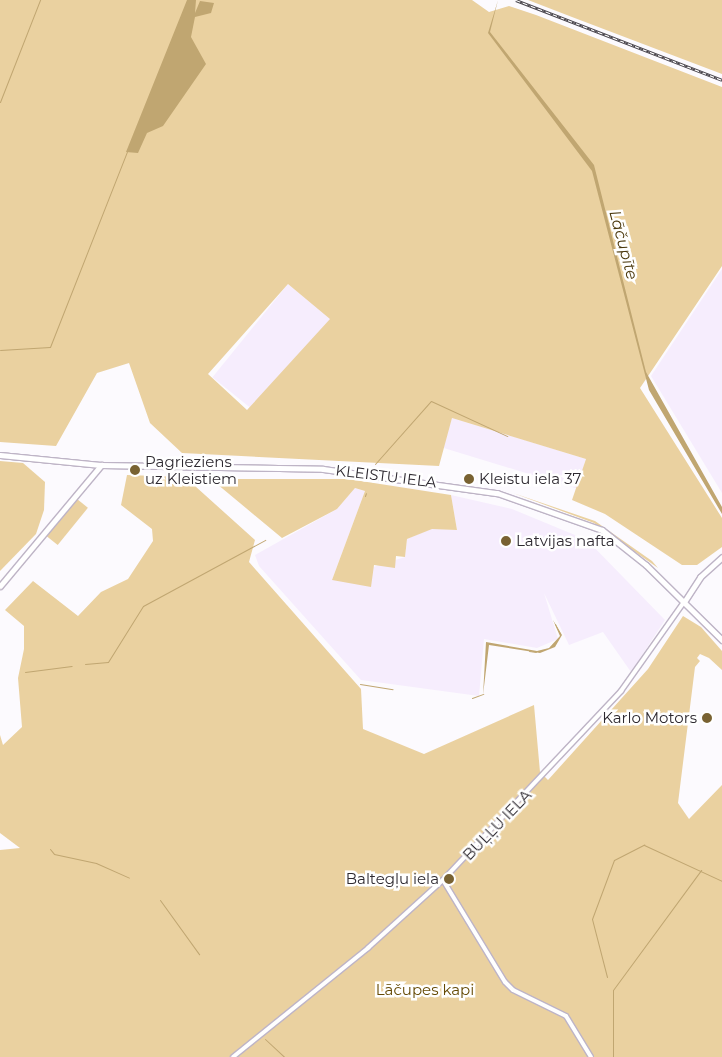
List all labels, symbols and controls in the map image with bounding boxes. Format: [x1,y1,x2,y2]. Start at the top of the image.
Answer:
water label: Lāčupīte [605,208,641,282]
place label: Pagrieziens uz Kleistiem [145,452,237,487]
street label: KLEISTU IELA [335,461,437,491]
marker: Pagrieziens uz Kleistiem [129,464,141,476]
place label: Kleistu iela 37 [479,470,581,488]
marker: Kleistu iela 37 [463,473,475,485]
place label: Latvijas nafta [516,532,615,550]
marker: Latvijas nafta [500,535,512,547]
place label: Karlo Motors [602,709,697,727]
marker: Karlo Motors [701,712,713,724]
street label: BUĻĻU IELA [459,786,535,864]
place label: Baltegļu iela [346,870,439,888]
marker: Baltegļu iela [443,873,455,885]
park label: Lāčupes kapi [376,981,474,999]

